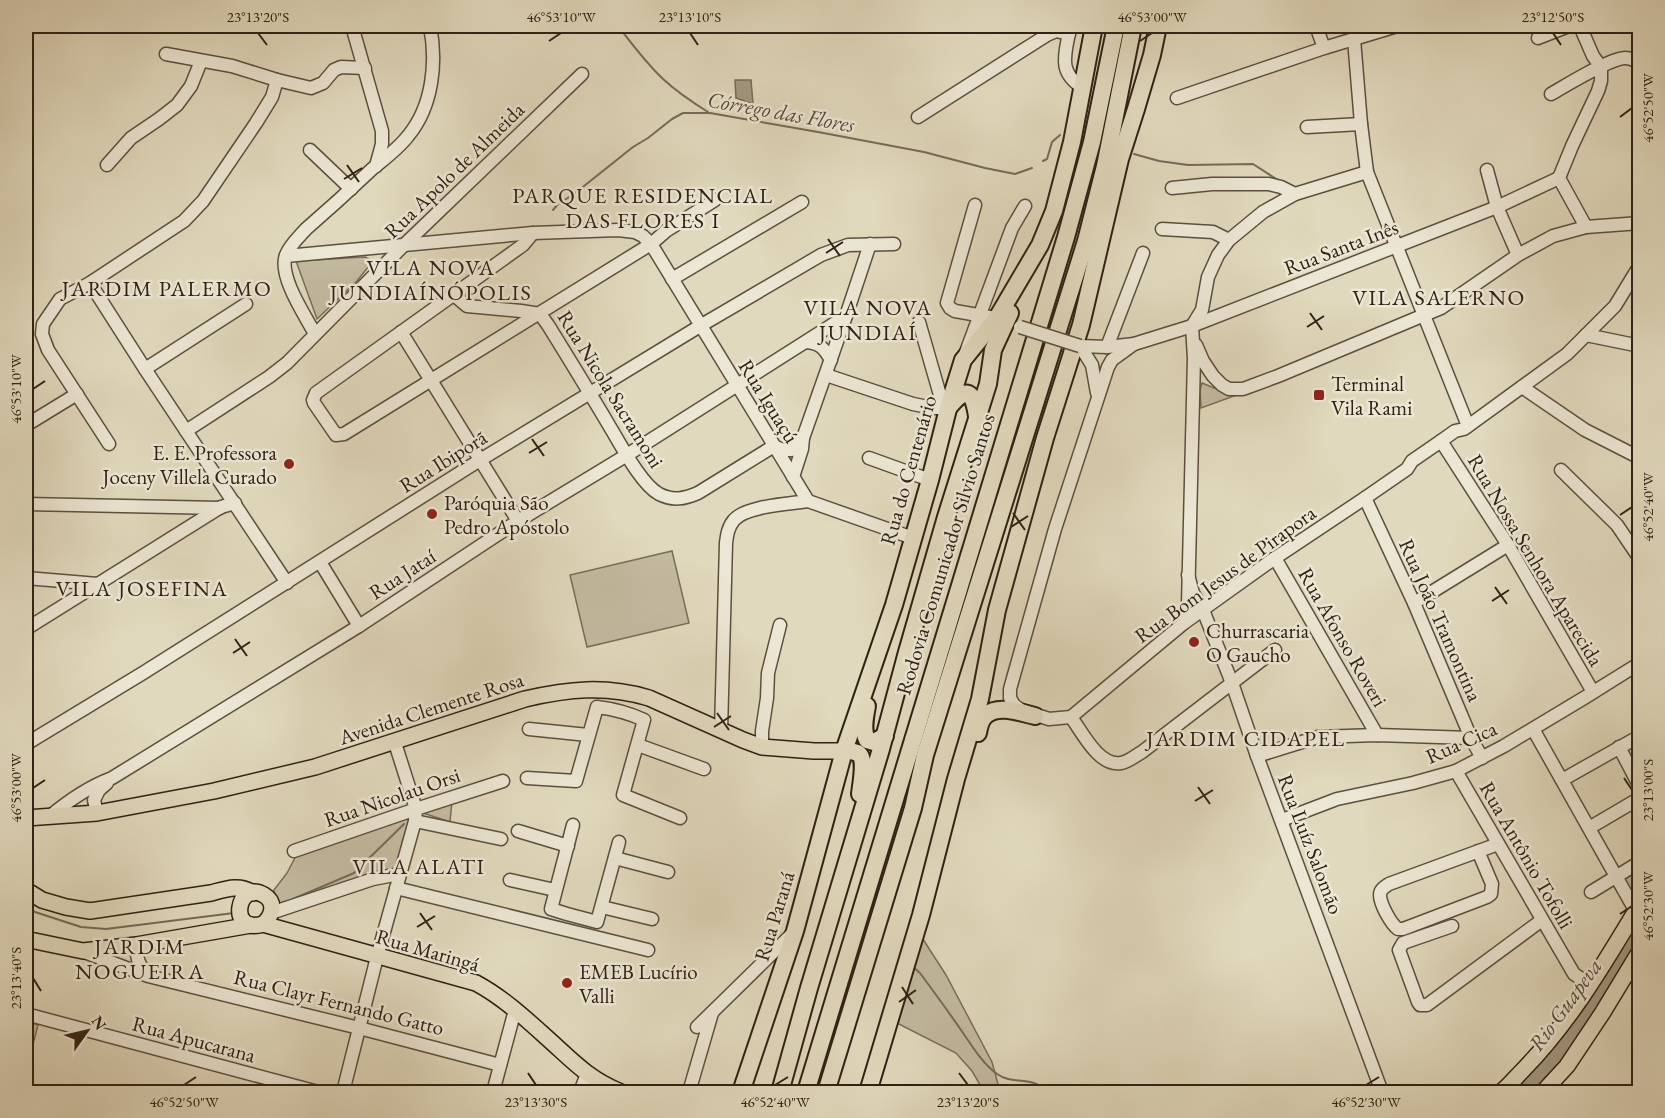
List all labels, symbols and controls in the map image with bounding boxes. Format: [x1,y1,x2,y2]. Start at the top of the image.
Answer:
text: 23°13'20"S [227,7,289,26]
text: 46°53'10"W [526,7,596,26]
text: 23°13'10"S [659,7,721,26]
text: 46°53'00"W [1117,7,1187,26]
text: 23°12'50"S [1522,7,1584,26]
text: 46°52'50"W [1638,73,1657,143]
water label: Córrego das Flores [705,85,858,139]
street label: Rua Apolo de Almeida [378,96,530,244]
district label: PARQUE RESIDENCIAL DAS FLORES I [512,181,774,235]
street label: Rua Santa Inês [1280,213,1402,281]
district label: VILA NOVA JUNDIAÍNÓPOLIS [328,253,532,307]
district label: JARDIM PALERMO [60,274,272,303]
district label: VILA SALERNO [1352,283,1526,312]
district label: VILA NOVA JUNDIAÍ [804,293,932,347]
street label: Rua Nicola Sacramoni [552,305,670,473]
text: 46°53'10"W [6,354,25,424]
street label: Rua Iguaçú [733,354,805,448]
place label: Terminal Vila Rami [1331,370,1412,421]
marker: Terminal Vila Rami [1312,388,1326,402]
street label: Rua do Centenário [874,392,942,548]
street label: Rodovia Comunicador Silvio Santos [889,410,1001,698]
street label: Rua Ibiporã [394,423,492,499]
place label: E. E. Professora Joceny Villela Curado [100,439,278,490]
street label: Rua Nossa Senhora Aparecida [1462,449,1610,672]
marker: E. E. Professora Joceny Villela Curado [282,457,296,471]
text: 46°52'40"W [1638,472,1657,542]
place label: Paróquia São Pedro Apóstolo [444,489,569,540]
street label: Rua Bom Jesus de Pirapora [1129,499,1322,649]
marker: Paróquia São Pedro Apóstolo [425,507,439,521]
street label: Rua João Tramontina [1393,535,1489,706]
street label: Rua Jataí [364,542,441,606]
street label: Rua Afonso Roveri [1292,563,1394,711]
district label: VILA JOSEFINA [56,574,228,603]
place label: Churrascaria O Gaucho [1206,617,1310,668]
marker: Churrascaria O Gaucho [1187,635,1201,649]
street label: Avenida Clemente Rosa [334,665,527,751]
street label: Rua Cica [1421,714,1501,770]
district label: JARDIM CIDAPEL [1144,724,1346,753]
text: 46°53'00"W [6,753,25,823]
text: 23°13'00"S [1638,759,1657,821]
street label: Rua Nicolau Orsi [320,761,464,833]
street label: Rua Luíz Salomão [1272,770,1350,918]
street label: Rua Antônio Tofolli [1474,776,1580,934]
district label: VILA ALATI [352,852,486,881]
street label: Rua Paraná [748,867,801,964]
text: 46°52'30"W [1638,871,1657,941]
street label: Rua Maringá [373,922,483,978]
district label: JARDIM NOGUEIRA [75,932,205,986]
text: 23°13'40"S [6,947,25,1009]
water label: Rio Guapeva [1522,953,1608,1057]
place label: EMEB Lucírio Valli [579,958,698,1009]
street label: Rua Clayr Fernando Gatto [231,963,447,1041]
marker: EMEB Lucírio Valli [560,976,574,990]
north arrow [57,1001,117,1061]
street label: Rua Apucarana [129,1010,259,1069]
text: N [87,1012,111,1034]
text: 46°52'50"W [149,1092,219,1111]
text: 23°13'30"S [505,1092,567,1111]
text: 46°52'40"W [740,1092,810,1111]
text: 23°13'20"S [937,1092,999,1111]
text: 46°52'30"W [1331,1092,1401,1111]

